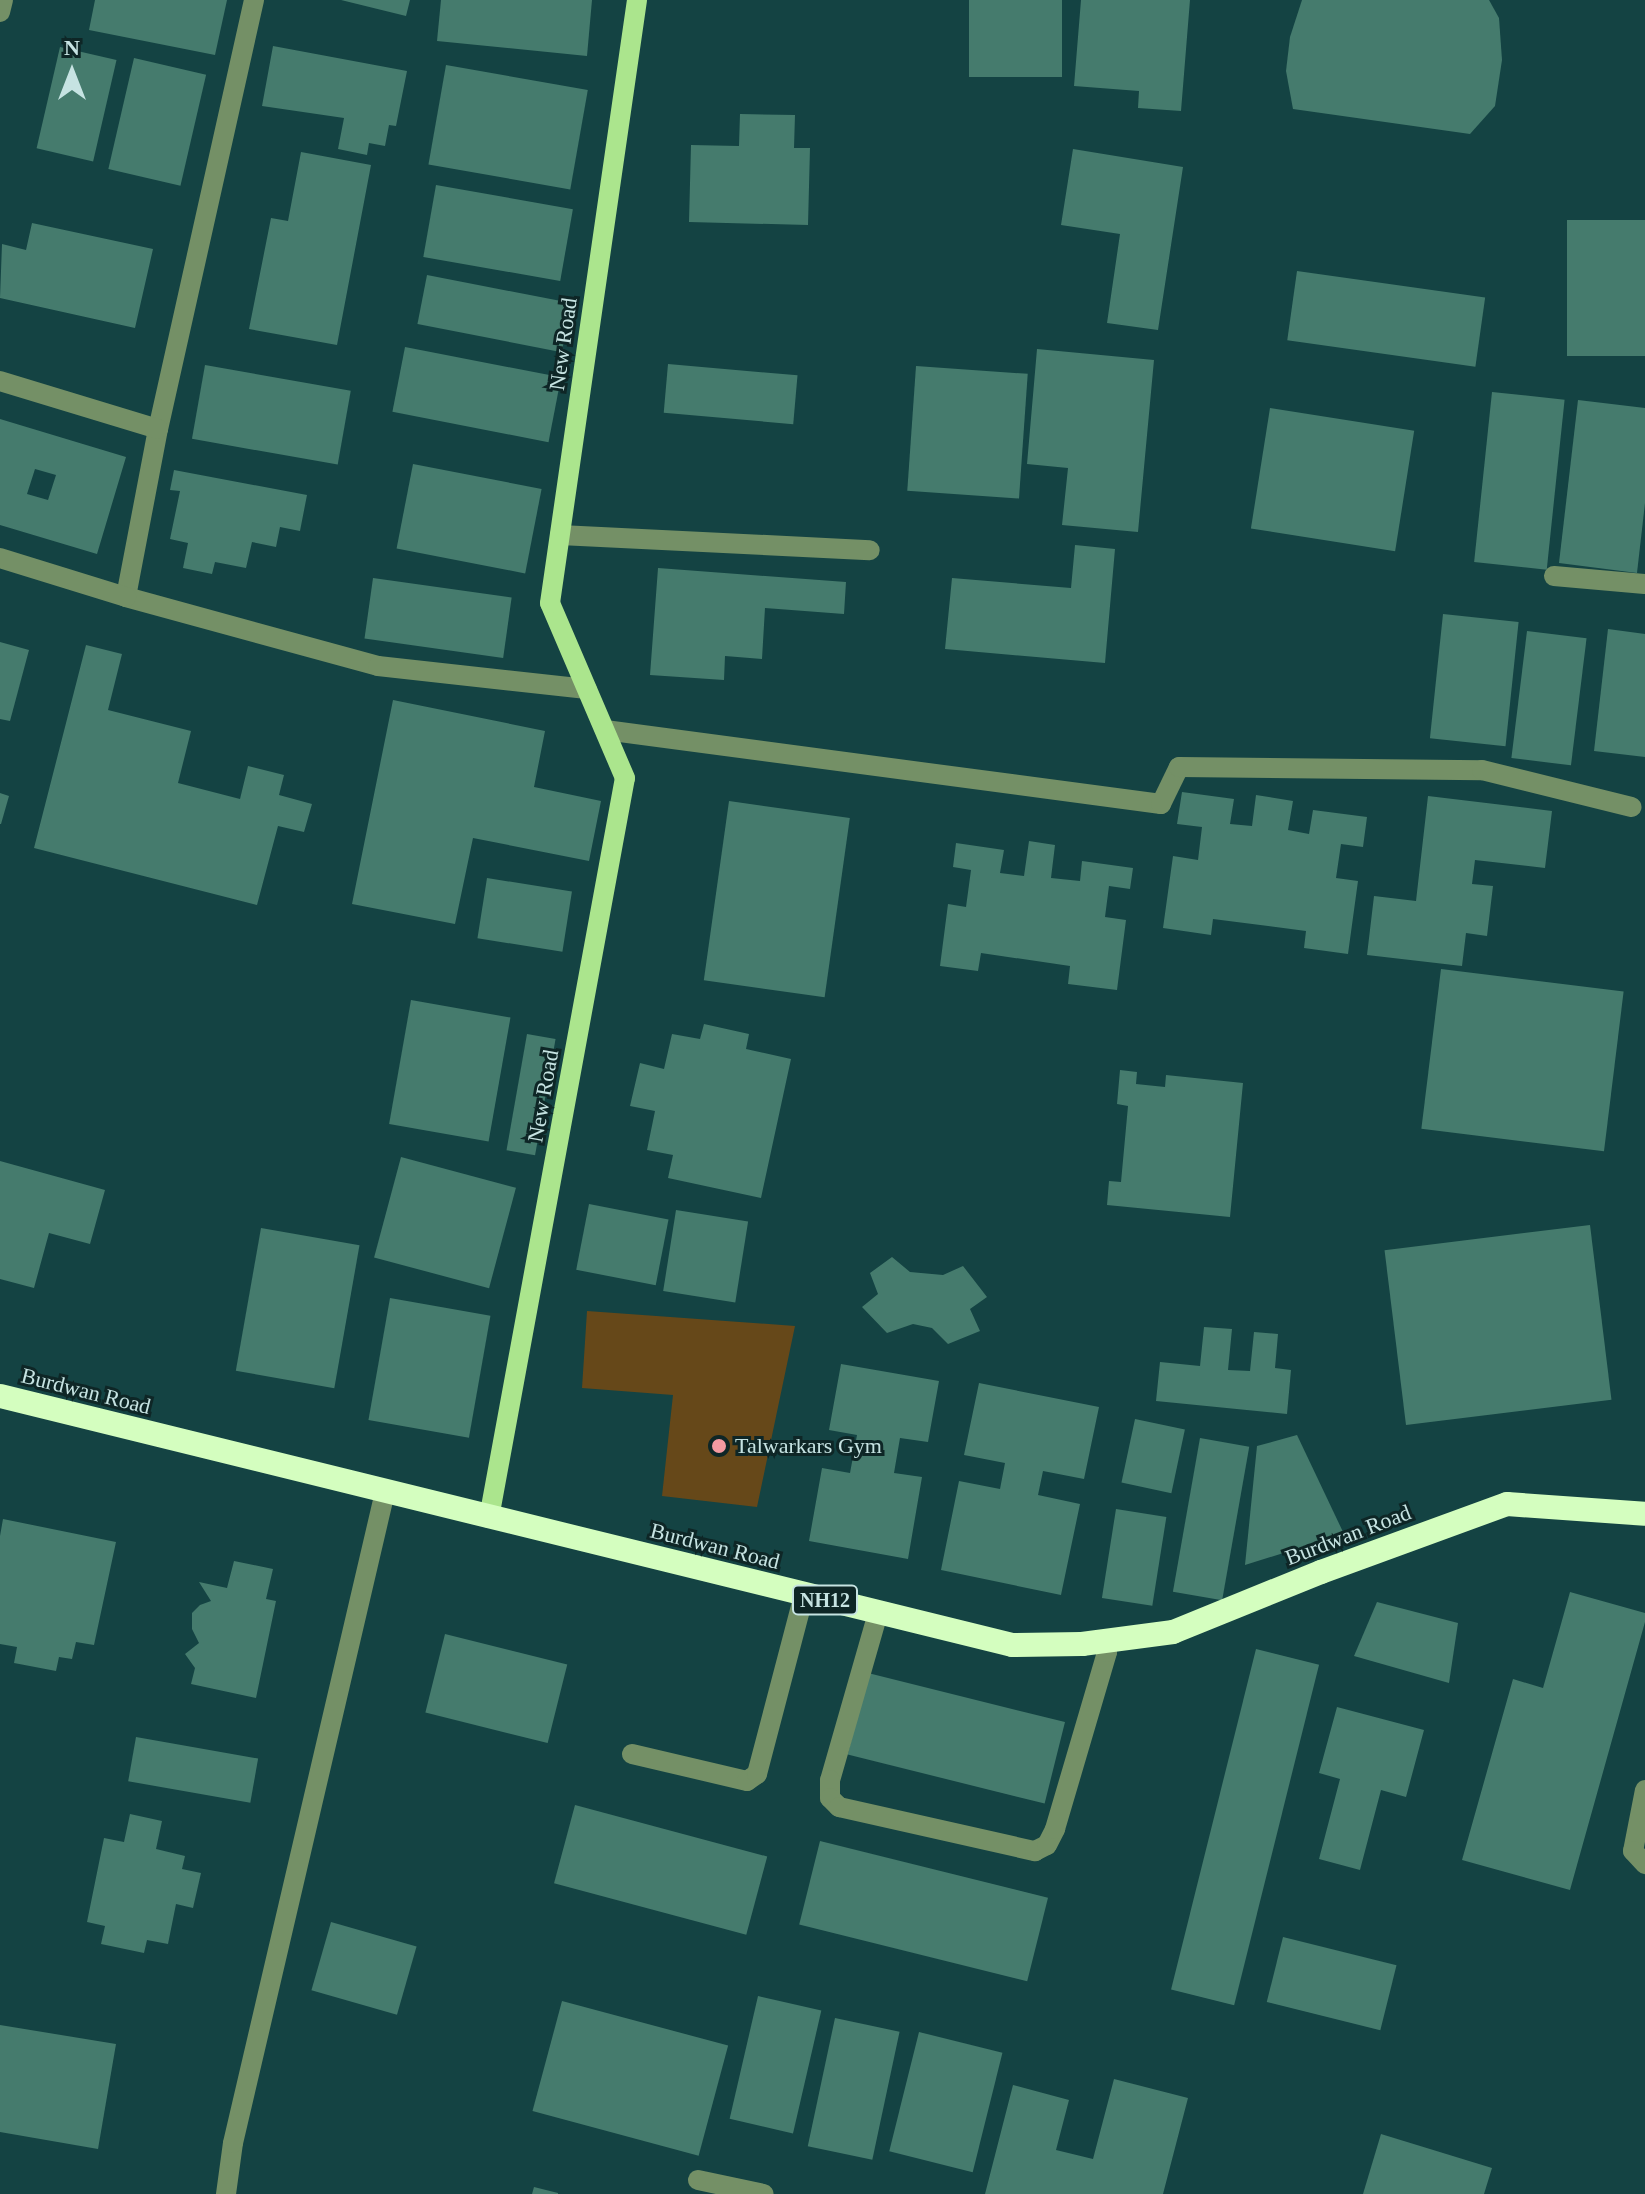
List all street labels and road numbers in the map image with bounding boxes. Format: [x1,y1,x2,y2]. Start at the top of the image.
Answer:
street label: New Road [543,296,583,392]
street label: New Road [522,1048,564,1144]
street label: Burdwan Road [18,1362,154,1420]
street label: Burdwan Road [1281,1499,1415,1571]
street label: Burdwan Road [647,1517,783,1575]
road number: NH12 [791,1584,859,1616]

